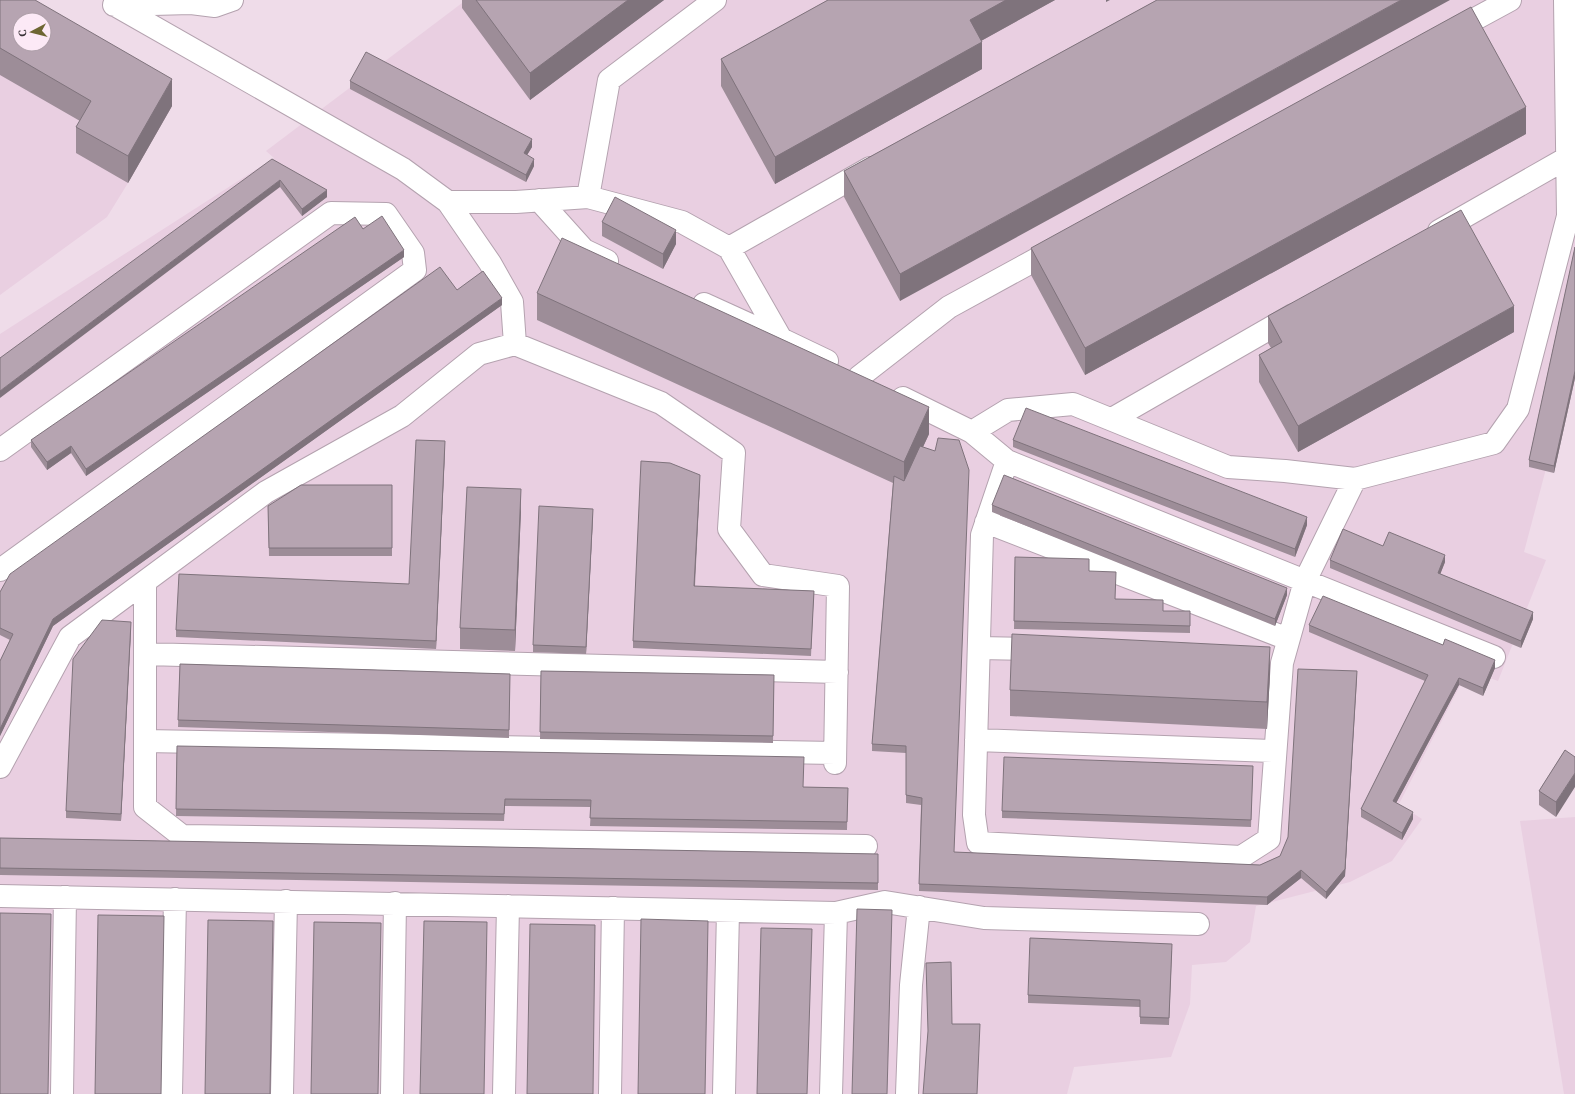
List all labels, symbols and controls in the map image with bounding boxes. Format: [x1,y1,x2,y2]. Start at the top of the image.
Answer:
north arrow [12,12,52,52]
text: С [15,29,30,37]

